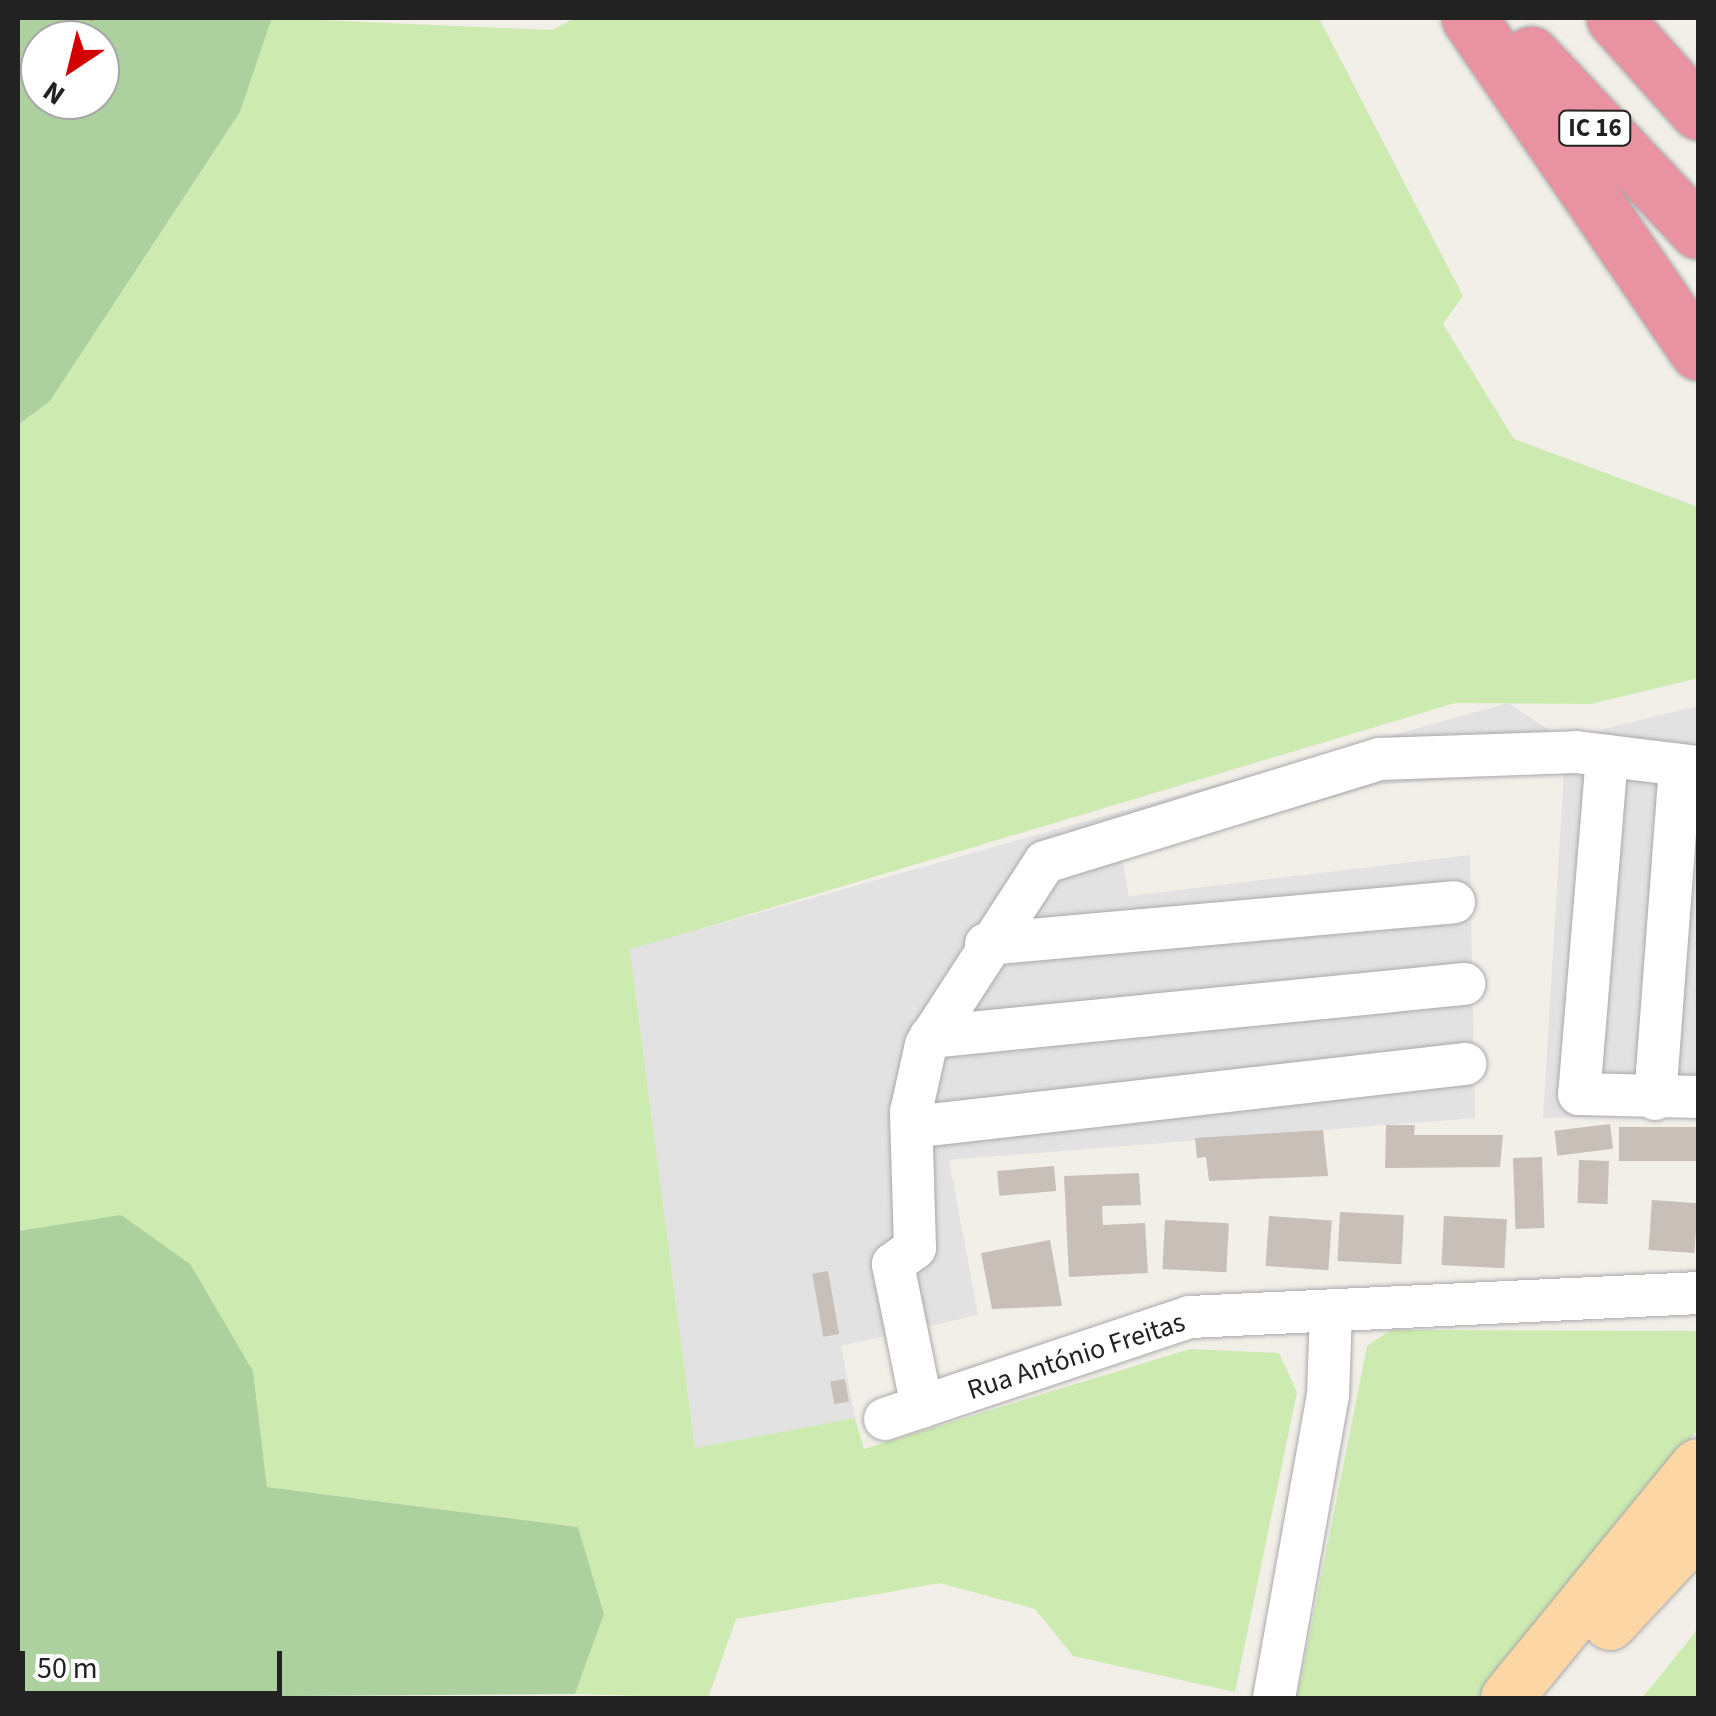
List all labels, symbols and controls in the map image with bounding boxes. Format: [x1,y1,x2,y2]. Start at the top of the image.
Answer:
north arrow [20,20,120,120]
text: N [35,71,73,115]
road number: IC 16 [1558,108,1632,148]
street label: Rua António Freitas [963,1305,1189,1407]
scale bar [25,1631,288,1693]
text: 50 m [37,1647,98,1690]

